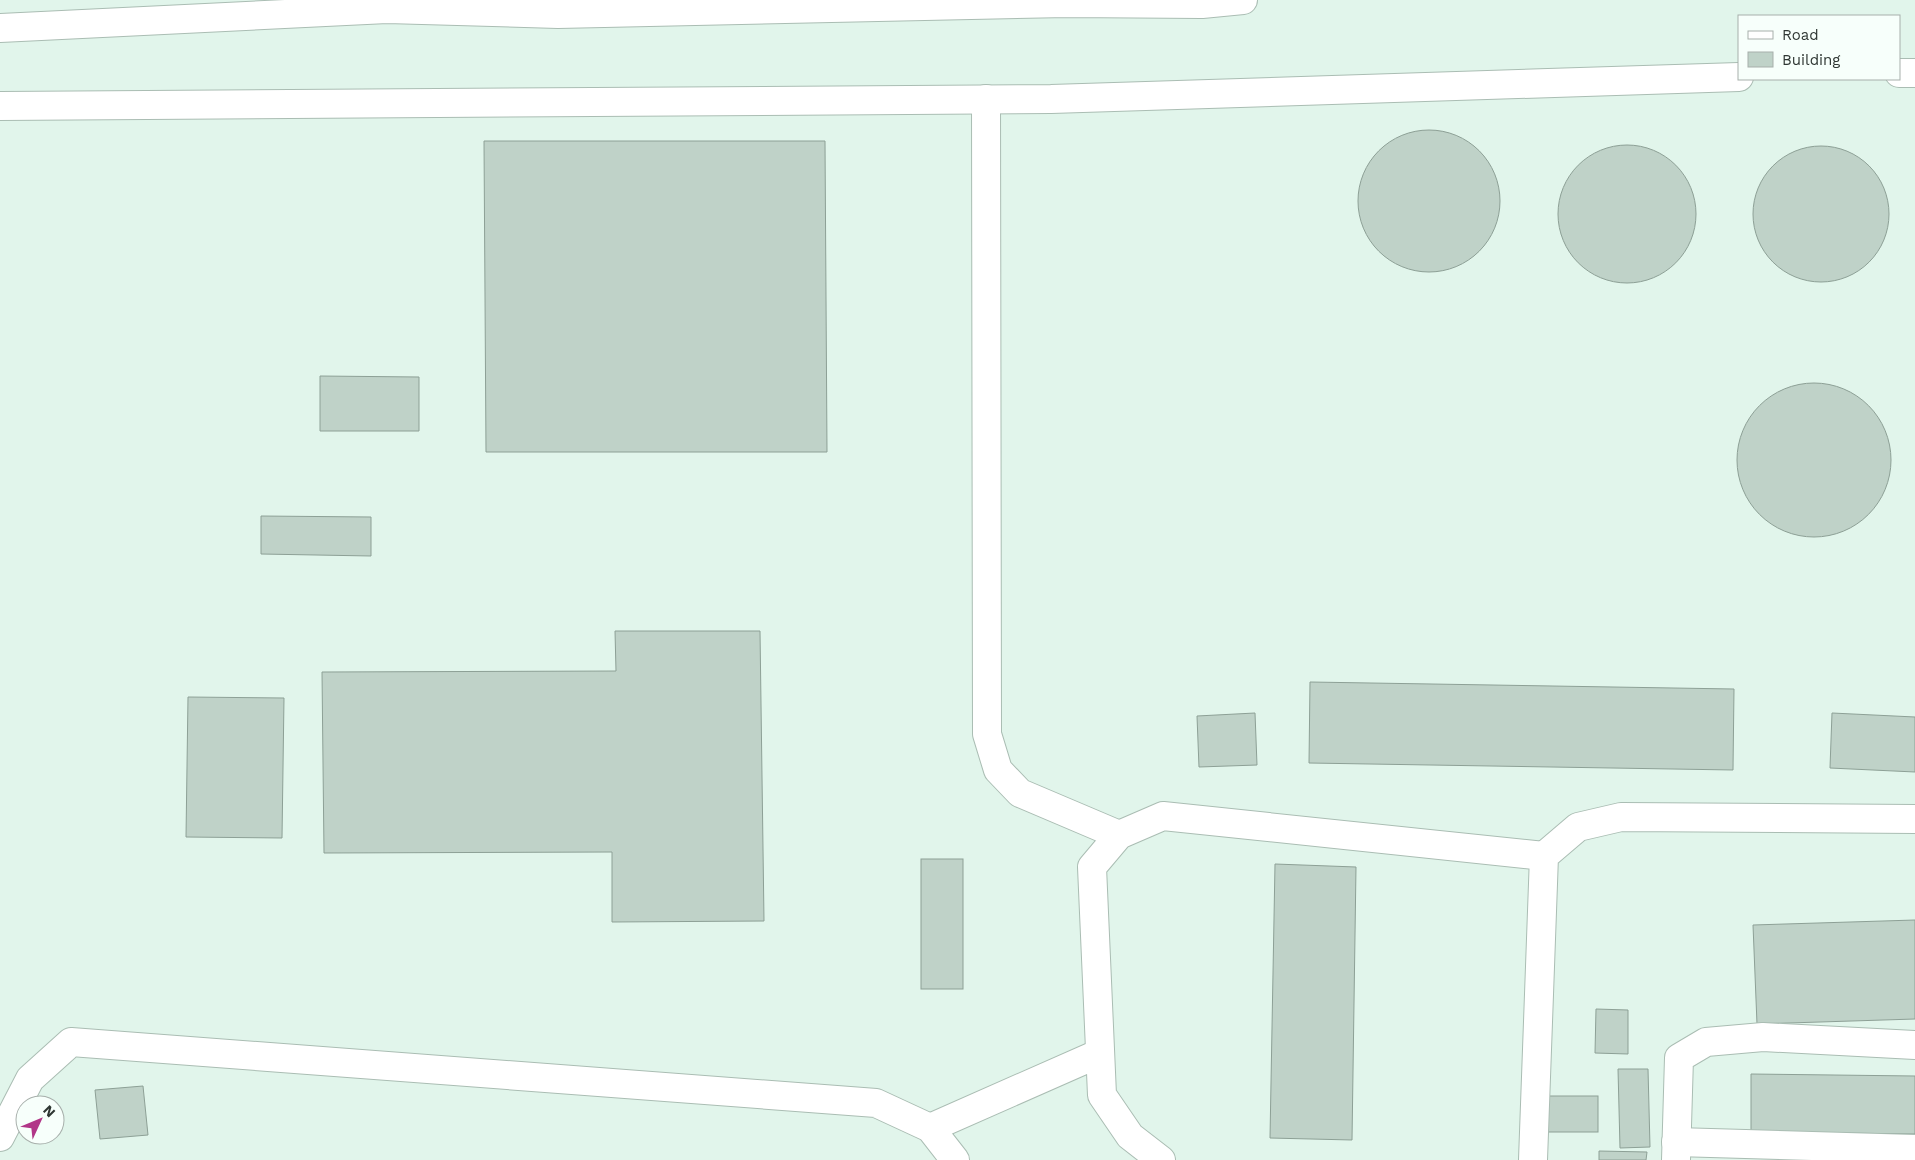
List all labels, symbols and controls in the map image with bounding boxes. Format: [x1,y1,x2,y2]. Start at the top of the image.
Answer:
legend [1738,15,1900,80]
text: Road [1782,26,1819,44]
text: Building [1782,51,1840,69]
north arrow [15,1095,65,1145]
text: N [40,1102,59,1120]

